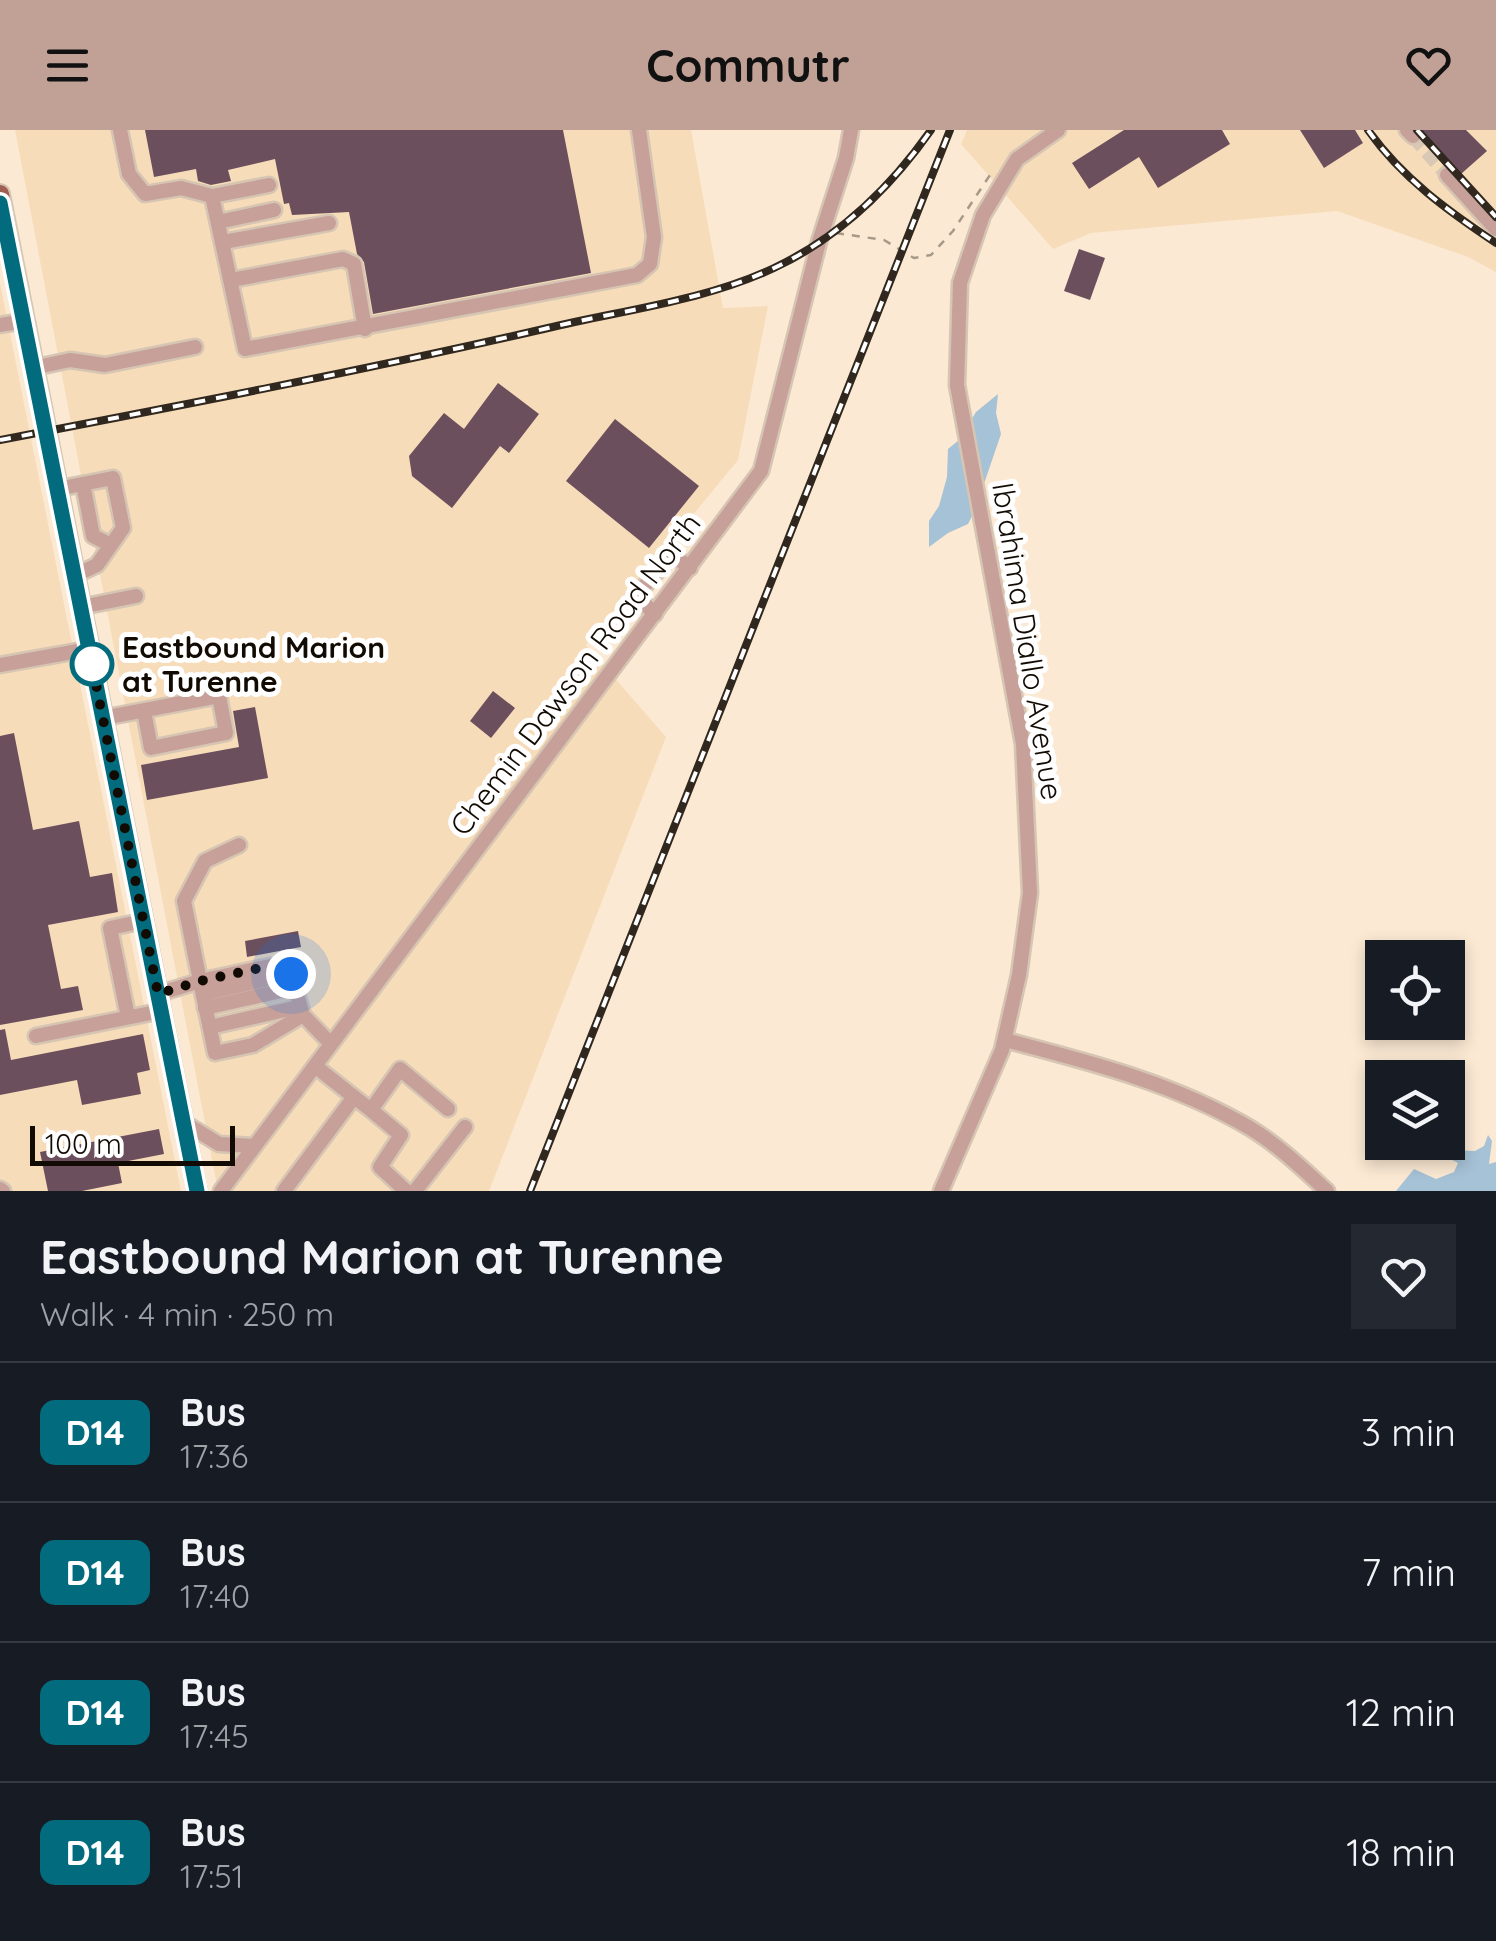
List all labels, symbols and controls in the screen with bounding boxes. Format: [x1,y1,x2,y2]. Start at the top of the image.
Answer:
text: Commutr [646,37,850,93]
icon: menu [40,38,95,93]
icon: heart [1401,38,1456,93]
street label: Ibrahima Diallo Avenue [984,480,1072,802]
street label: Chemin Dawson Road North [441,505,709,843]
place label: Eastbound Marion at Turenne [122,628,385,700]
marker: Eastbound Marion at Turenne [71,643,113,685]
map controls [1365,940,1465,1160]
button: locate [1365,940,1465,1040]
your location [266,949,316,999]
button: layers [1365,1060,1465,1160]
scale bar [30,1121,235,1166]
text: 100 m [45,1126,122,1161]
button: heart [1351,1224,1456,1329]
text: Eastbound Marion at Turenne [40,1226,724,1286]
text: Walk · 4 min · 250 m [40,1294,334,1334]
text: Bus [180,1388,246,1436]
text: 3 min [1361,1408,1456,1456]
text: D14 [65,1410,125,1454]
text: 17:36 [180,1436,248,1476]
text: Bus [180,1528,246,1576]
text: 7 min [1361,1548,1456,1596]
text: D14 [65,1550,125,1594]
text: 17:40 [180,1576,250,1616]
text: Bus [180,1668,246,1716]
text: 12 min [1346,1688,1456,1736]
text: D14 [65,1690,125,1734]
text: 17:45 [180,1716,249,1756]
text: Bus [180,1808,246,1856]
text: 18 min [1346,1828,1456,1876]
text: D14 [65,1830,125,1874]
text: 17:51 [180,1856,244,1896]

